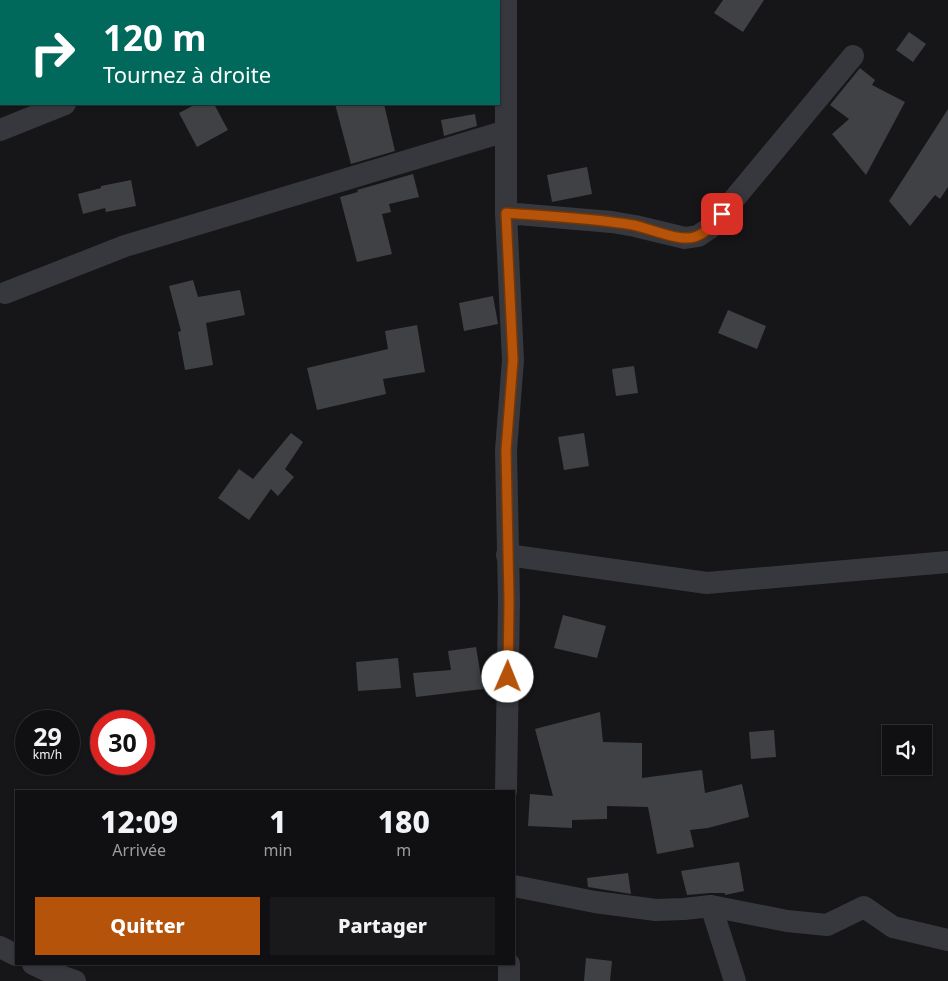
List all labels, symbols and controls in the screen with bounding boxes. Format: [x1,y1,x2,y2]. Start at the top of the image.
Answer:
text: 120 m [103,14,206,61]
icon: right [20,20,85,85]
text: Tournez à droite [103,59,271,89]
pin [701,193,743,235]
icon: arrive [708,200,736,228]
position arrow [481,650,533,702]
speed limit sign: 30 [90,710,155,775]
text: 29 [33,719,62,753]
map controls [882,725,932,775]
button: sound [882,725,932,775]
text: km/h [33,746,62,763]
text: 12:09 [100,801,178,842]
text: 1 [269,801,287,842]
text: 180 [378,801,430,842]
text: Arrivée [112,839,166,861]
text: min [263,839,292,861]
text: m [396,839,411,861]
button: Quitter [35,897,260,955]
button: Partager [270,897,495,955]

